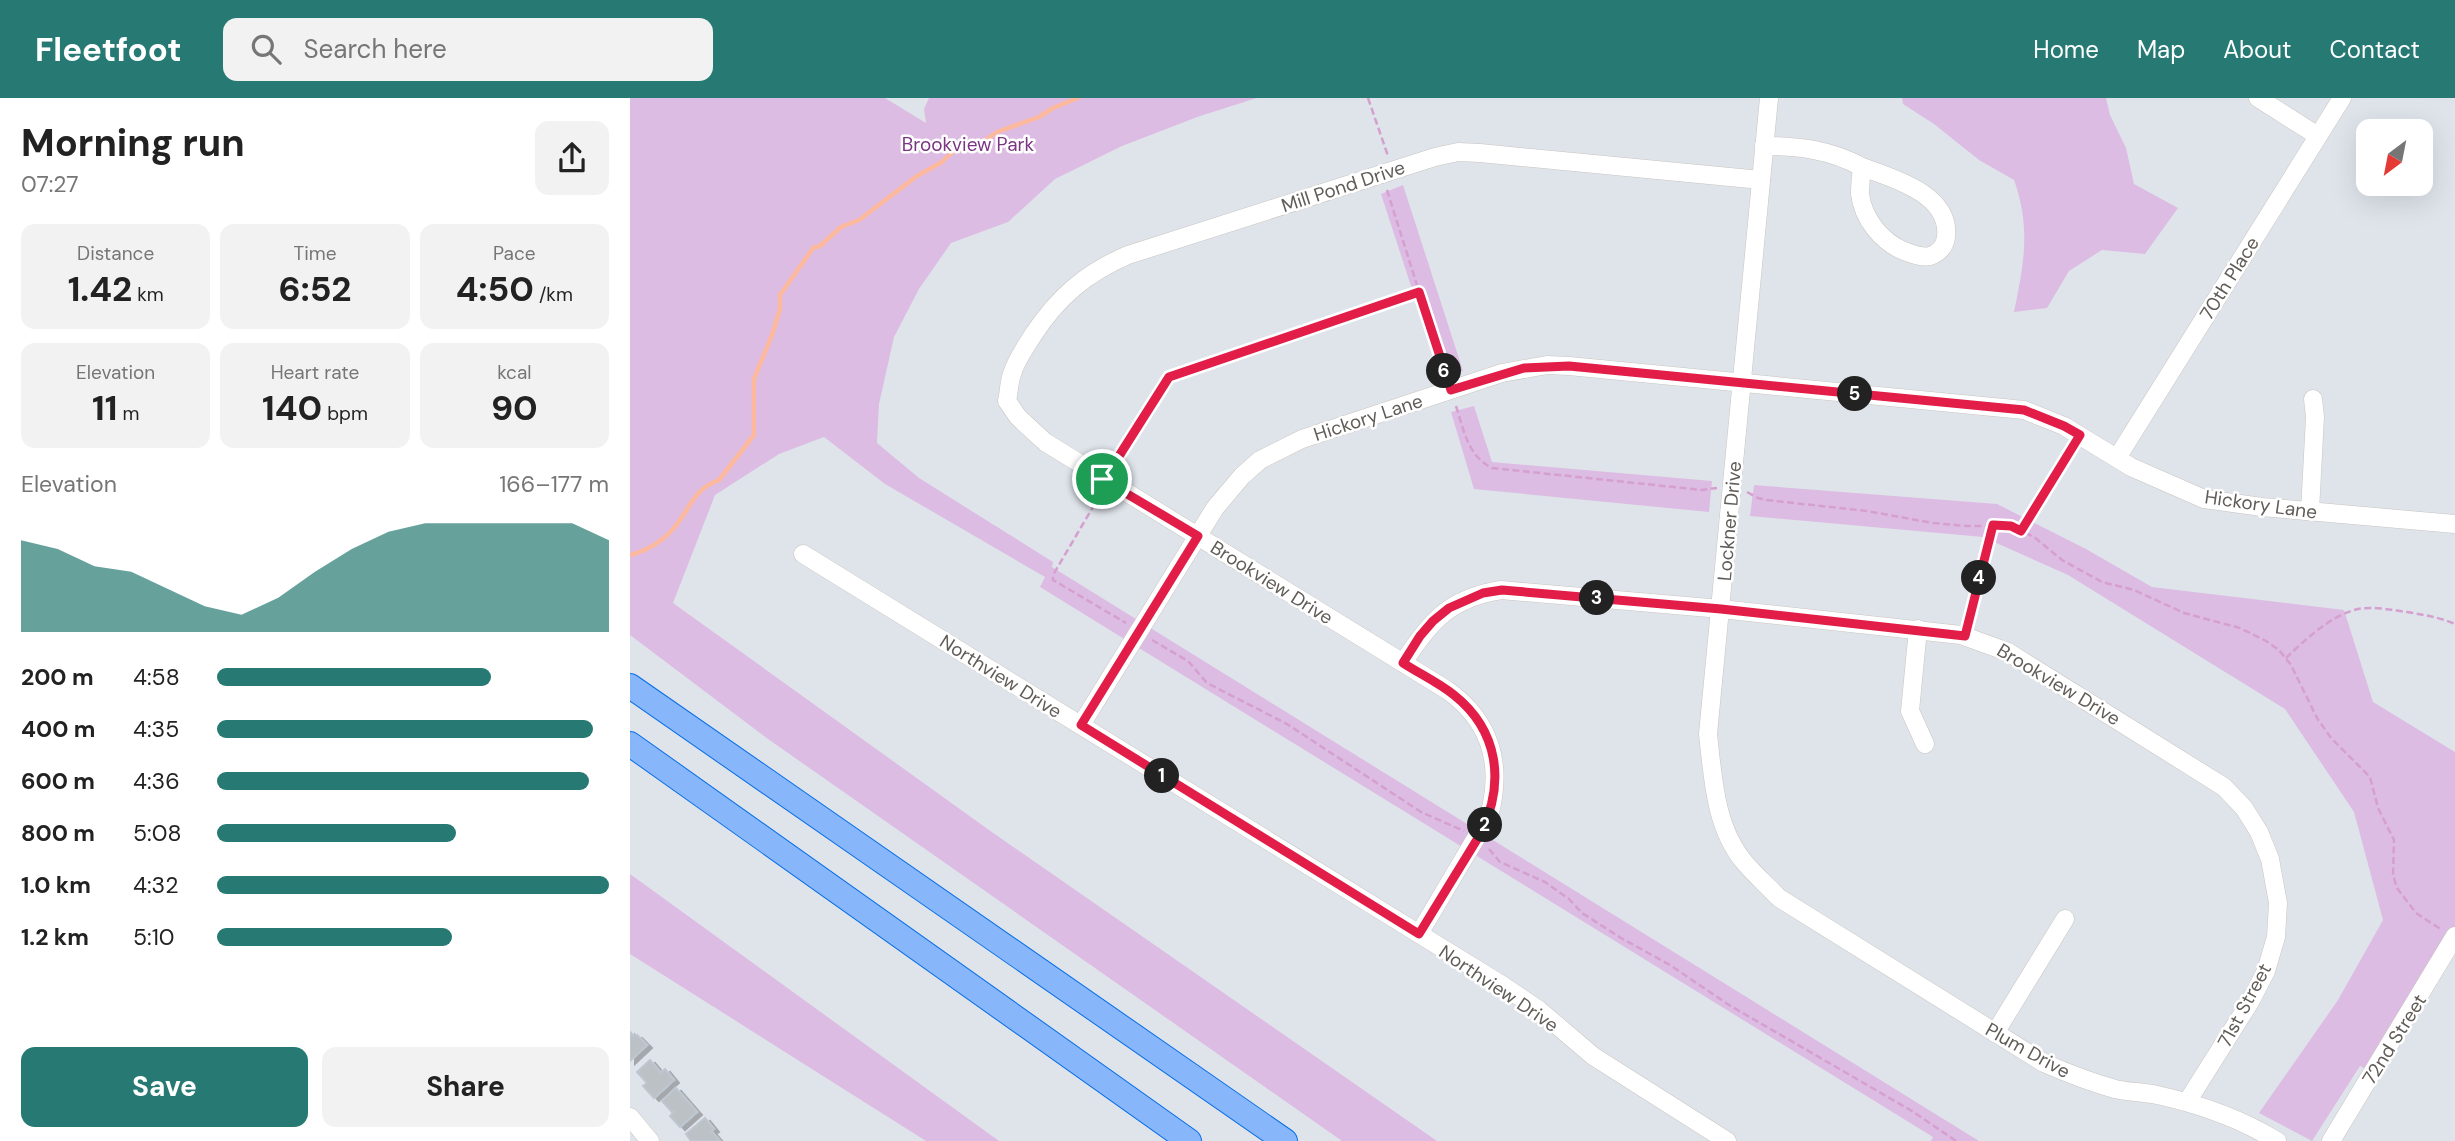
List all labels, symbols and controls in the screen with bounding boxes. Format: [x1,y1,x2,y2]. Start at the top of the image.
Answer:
search box [223,18,713,81]
text: Fleetfoot [35,28,181,71]
icon: search [247,30,285,68]
text: Search here [303,32,447,66]
text: Home [2033,34,2099,65]
text: Map [2137,34,2185,65]
text: About [2223,34,2292,65]
text: Contact [2330,34,2420,65]
text: Morning run [21,118,245,168]
north arrow [2356,119,2432,196]
map controls [2356,119,2433,196]
button: share [535,121,609,195]
park label: Brookview Park [902,132,1035,157]
street label: Mill Pond Drive [1278,155,1408,218]
text: 07:27 [21,169,78,199]
street label: 70th Place [2194,232,2265,325]
text: Distance [77,241,154,266]
text: Time [294,241,336,266]
text: Pace [493,241,536,266]
text: 1.42 [68,266,132,312]
text: 6:52 [279,266,351,312]
text: 4:50 [456,266,534,312]
text: km [132,282,164,307]
text: /km [534,282,573,307]
pin: 6 [1426,354,1462,388]
text: 6 [1437,358,1450,383]
text: Elevation [76,360,155,385]
text: Heart rate [271,360,359,385]
text: kcal [497,360,531,385]
pin: 5 [1838,376,1872,412]
text: 5 [1849,381,1860,406]
text: 11 [92,385,117,431]
text: 140 [262,385,322,431]
text: 90 [491,385,538,431]
street label: Hickory Lane [1310,388,1426,447]
text: m [117,401,139,426]
text: bpm [322,401,368,426]
pin [1072,449,1132,509]
icon: arrive [1083,460,1121,498]
street label: Lockner Drive [1712,460,1747,582]
text: Elevation [21,469,117,499]
text: 166–177 m [499,469,609,499]
street label: Hickory Lane [2203,484,2319,525]
street label: Brookview Drive [1206,535,1338,630]
pin: 4 [1962,560,1996,596]
text: 4 [1972,565,1985,590]
pin: 3 [1580,580,1614,616]
text: 3 [1591,585,1602,610]
street label: Northview Drive [935,629,1066,724]
street label: Brookview Drive [1992,638,2125,731]
text: 200 m [21,662,94,692]
text: 4:58 [133,662,180,692]
text: 400 m [21,714,95,744]
text: 4:35 [133,714,179,744]
pin: 1 [1144,758,1180,794]
text: 1 [1158,763,1165,788]
text: 600 m [21,766,95,796]
text: 4:36 [133,766,180,796]
pin: 2 [1468,808,1502,842]
text: 2 [1479,812,1490,837]
text: 800 m [21,818,95,848]
text: 5:08 [133,818,181,848]
text: 1.0 km [21,870,91,900]
text: 4:32 [133,870,178,900]
text: 1.2 km [21,922,89,952]
text: 5:10 [133,922,175,952]
street label: Northview Drive [1434,939,1563,1038]
street label: 71st Street [2212,959,2277,1052]
street label: 72nd Street [2357,989,2432,1089]
street label: Plum Drive [1981,1017,2075,1084]
button: Save [21,1047,308,1127]
button: Share [322,1047,609,1127]

